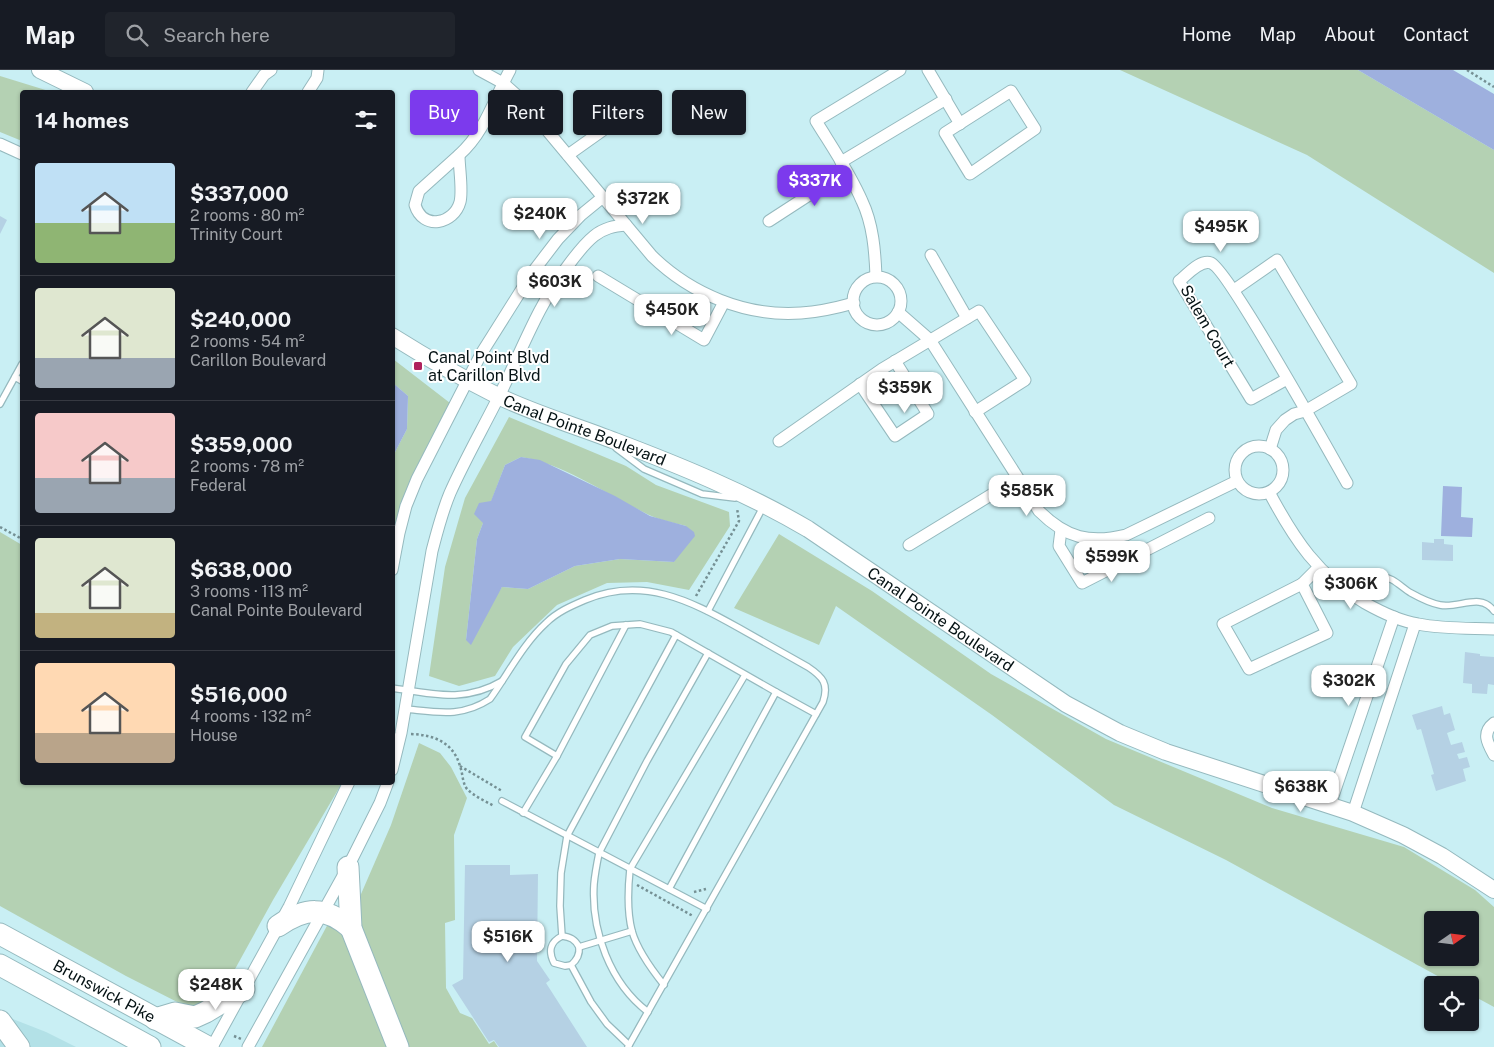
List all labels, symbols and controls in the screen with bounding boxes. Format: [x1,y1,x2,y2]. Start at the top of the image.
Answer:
search box [105,12,455,57]
text: Map [25,21,75,49]
icon: search [123,21,151,49]
text: Search here [163,24,270,46]
text: Home [1182,24,1232,45]
text: Map [1260,24,1296,45]
text: About [1324,24,1375,45]
text: Contact [1403,24,1469,45]
chip: Buy [410,90,478,135]
chip: Rent [488,90,563,135]
chip: Filters [573,90,662,135]
chip: New [672,90,746,135]
icon: filters [352,106,380,134]
text: 14 homes [35,108,129,133]
pin: $337K [780,164,850,207]
text: $337K [788,171,842,190]
text: $337,000 [190,181,289,206]
pin: $372K [608,182,678,225]
icon: home [75,183,135,243]
text: $372K [617,189,669,208]
pin: $240K [505,198,575,240]
text: $240K [513,204,567,223]
text: 2 rooms · 80 m² [190,206,304,225]
pin: $495K [1186,210,1256,253]
text: $495K [1194,217,1248,236]
text: Trinity Court [190,225,283,244]
pin: $603K [520,266,590,308]
text: $603K [528,272,582,291]
street label: Salem Court [1176,281,1239,371]
pin: $450K [637,294,707,336]
text: $450K [645,300,699,319]
text: $240,000 [190,307,291,332]
icon: home [75,308,135,368]
text: 2 rooms · 54 m² [190,332,305,351]
place label: Canal Point Blvd at Carillon Blvd [428,348,549,385]
text: Carillon Boulevard [190,351,326,370]
marker: Canal Point Blvd at Carillon Blvd [412,360,424,372]
pin: $359K [870,372,940,414]
text: $359K [878,378,932,397]
street label: Canal Pointe Boulevard [500,391,669,470]
text: $359,000 [190,432,293,457]
icon: home [75,433,135,493]
text: 2 rooms · 78 m² [190,457,304,476]
pin: $585K [992,474,1062,517]
text: Federal [190,476,247,495]
text: $585K [1000,481,1054,500]
pin: $599K [1077,540,1147,583]
text: $599K [1085,547,1139,566]
text: $638,000 [190,557,292,582]
icon: home [75,558,135,618]
street label: Canal Pointe Boulevard [864,563,1017,676]
pin: $306K [1316,568,1386,610]
text: $306K [1324,574,1378,593]
text: 3 rooms · 113 m² [190,582,308,601]
text: Canal Pointe Boulevard [190,601,362,620]
pin: $302K [1314,664,1384,707]
text: $302K [1322,671,1376,690]
text: $516,000 [190,682,288,707]
icon: home [75,683,135,743]
text: 4 rooms · 132 m² [190,707,311,726]
text: House [190,726,238,745]
pin: $638K [1266,770,1336,813]
text: $638K [1274,777,1328,796]
north arrow [1424,911,1479,966]
map controls [1424,911,1479,1031]
pin: $516K [473,920,543,963]
text: $516K [483,927,533,946]
street label: Brunswick Pike [50,956,159,1027]
pin: $248K [181,968,251,1011]
text: $248K [189,975,243,994]
button: locate [1424,976,1479,1031]

